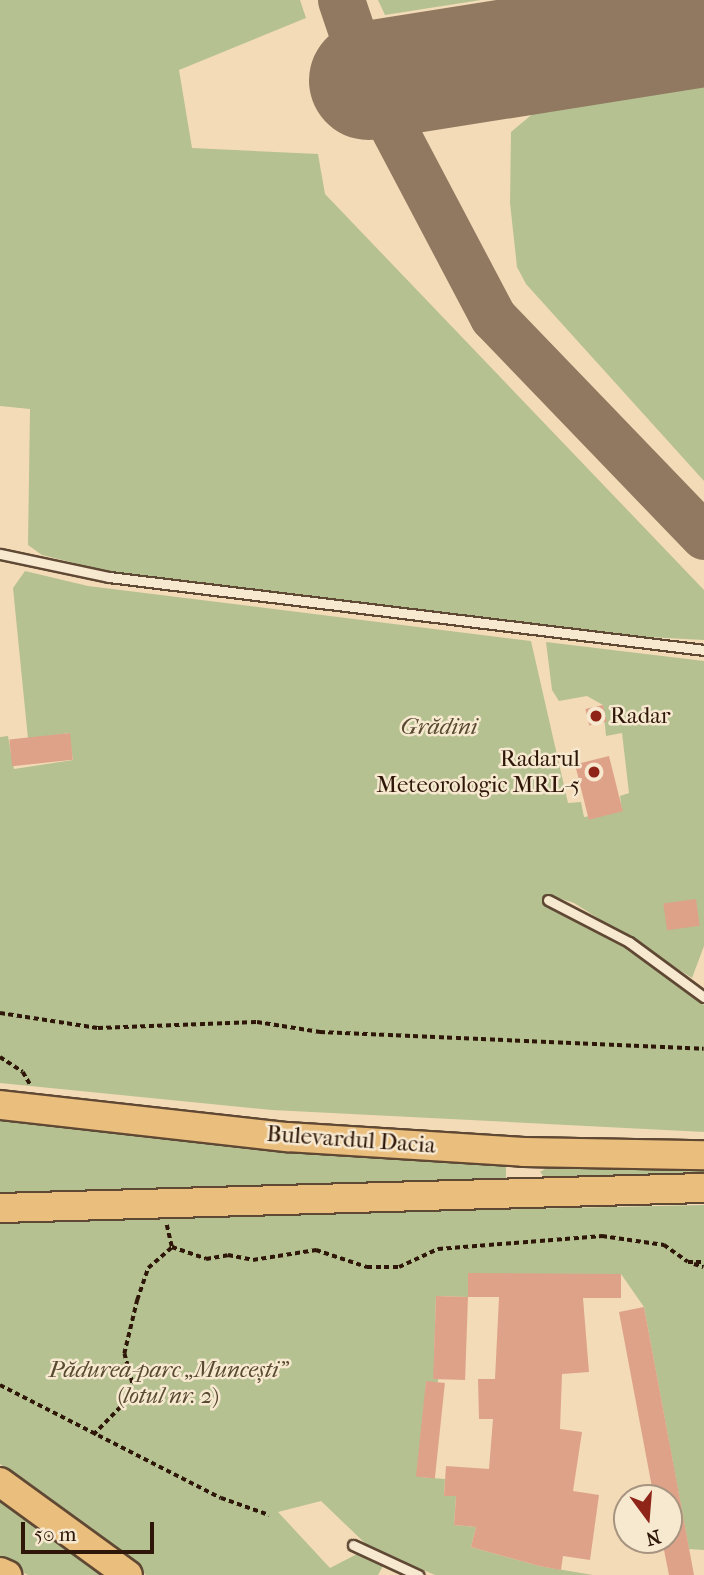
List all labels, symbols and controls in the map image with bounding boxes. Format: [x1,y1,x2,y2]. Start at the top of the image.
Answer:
place label: Radar [610,702,671,730]
marker: Radar [588,708,604,724]
park label: Grădini [401,713,477,741]
place label: Radarul Meteorologic MRL-5 [376,745,580,799]
marker: Radarul Meteorologic MRL-5 [586,764,602,780]
street label: Bulevardul Dacia [266,1120,436,1160]
park label: Pădurea-parc „Muncești” (lotul nr. 2) [49,1356,287,1410]
north arrow [613,1484,683,1554]
scale bar [24,1508,158,1552]
text: 50 m [34,1522,77,1546]
text: N [643,1525,663,1550]

